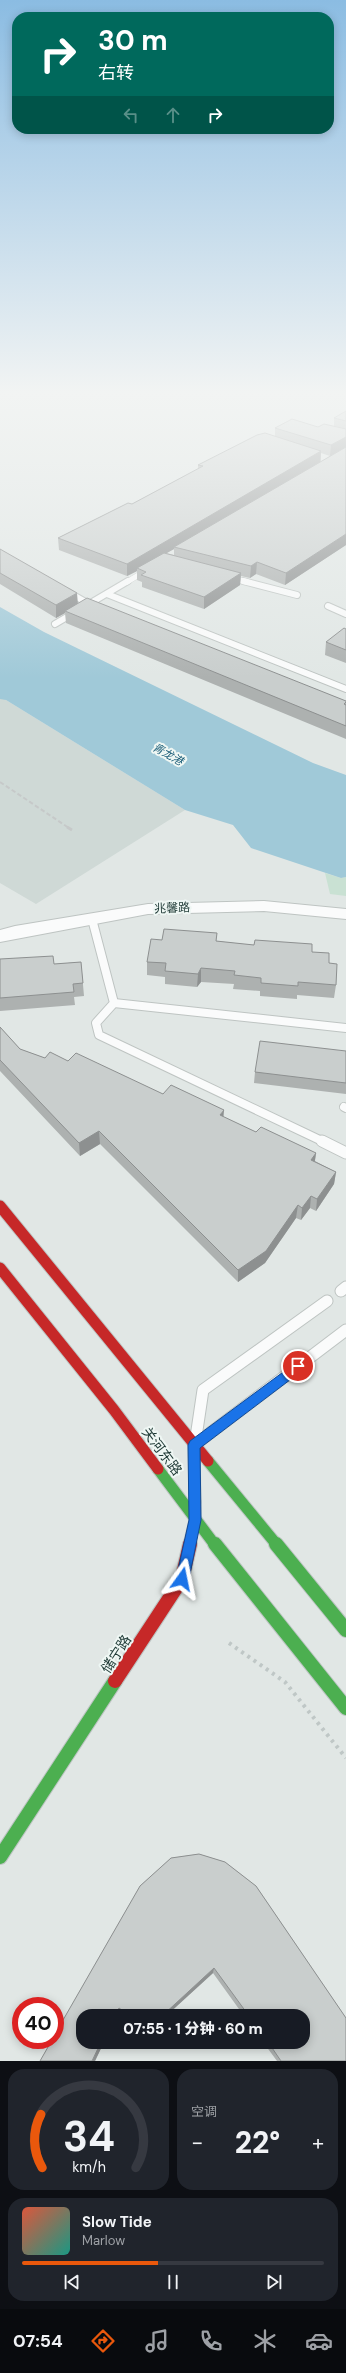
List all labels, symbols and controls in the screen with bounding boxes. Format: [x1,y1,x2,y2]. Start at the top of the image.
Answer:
text: 30 m [98,22,168,59]
icon: right [32,28,84,80]
text: 右转 [98,61,134,85]
icon: left [120,104,142,126]
icon: ahead [162,104,184,126]
icon: right [204,104,226,126]
water label: 青龙港 [150,740,188,769]
street label: 兆馨路 [154,899,190,917]
pin [281,1349,315,1383]
icon: arrive [287,1355,309,1377]
street label: 关河东路 [138,1423,186,1479]
position arrow [161,1558,203,1600]
street label: 储宁路 [97,1631,135,1677]
speed limit sign: 40 [12,1997,64,2049]
text: 07:55 · 1 分钟 · 60 m [123,2019,263,2039]
text: 空调 [191,2103,217,2120]
text: 34 [62,2109,115,2163]
text: 22° [235,2123,280,2162]
text: − [191,2128,203,2157]
text: + [312,2128,324,2157]
text: km/h [72,2157,105,2175]
text: Slow Tide [82,2212,152,2232]
text: Marlow [82,2232,125,2249]
icon: previous [61,2271,83,2293]
icon: pause [162,2271,184,2293]
icon: next [263,2271,285,2293]
icon: directions [89,2327,117,2355]
icon: music [143,2327,171,2355]
icon: phone [197,2327,225,2355]
icon: climate [251,2327,279,2355]
icon: car [305,2327,333,2355]
text: 07:54 [13,2329,63,2353]

